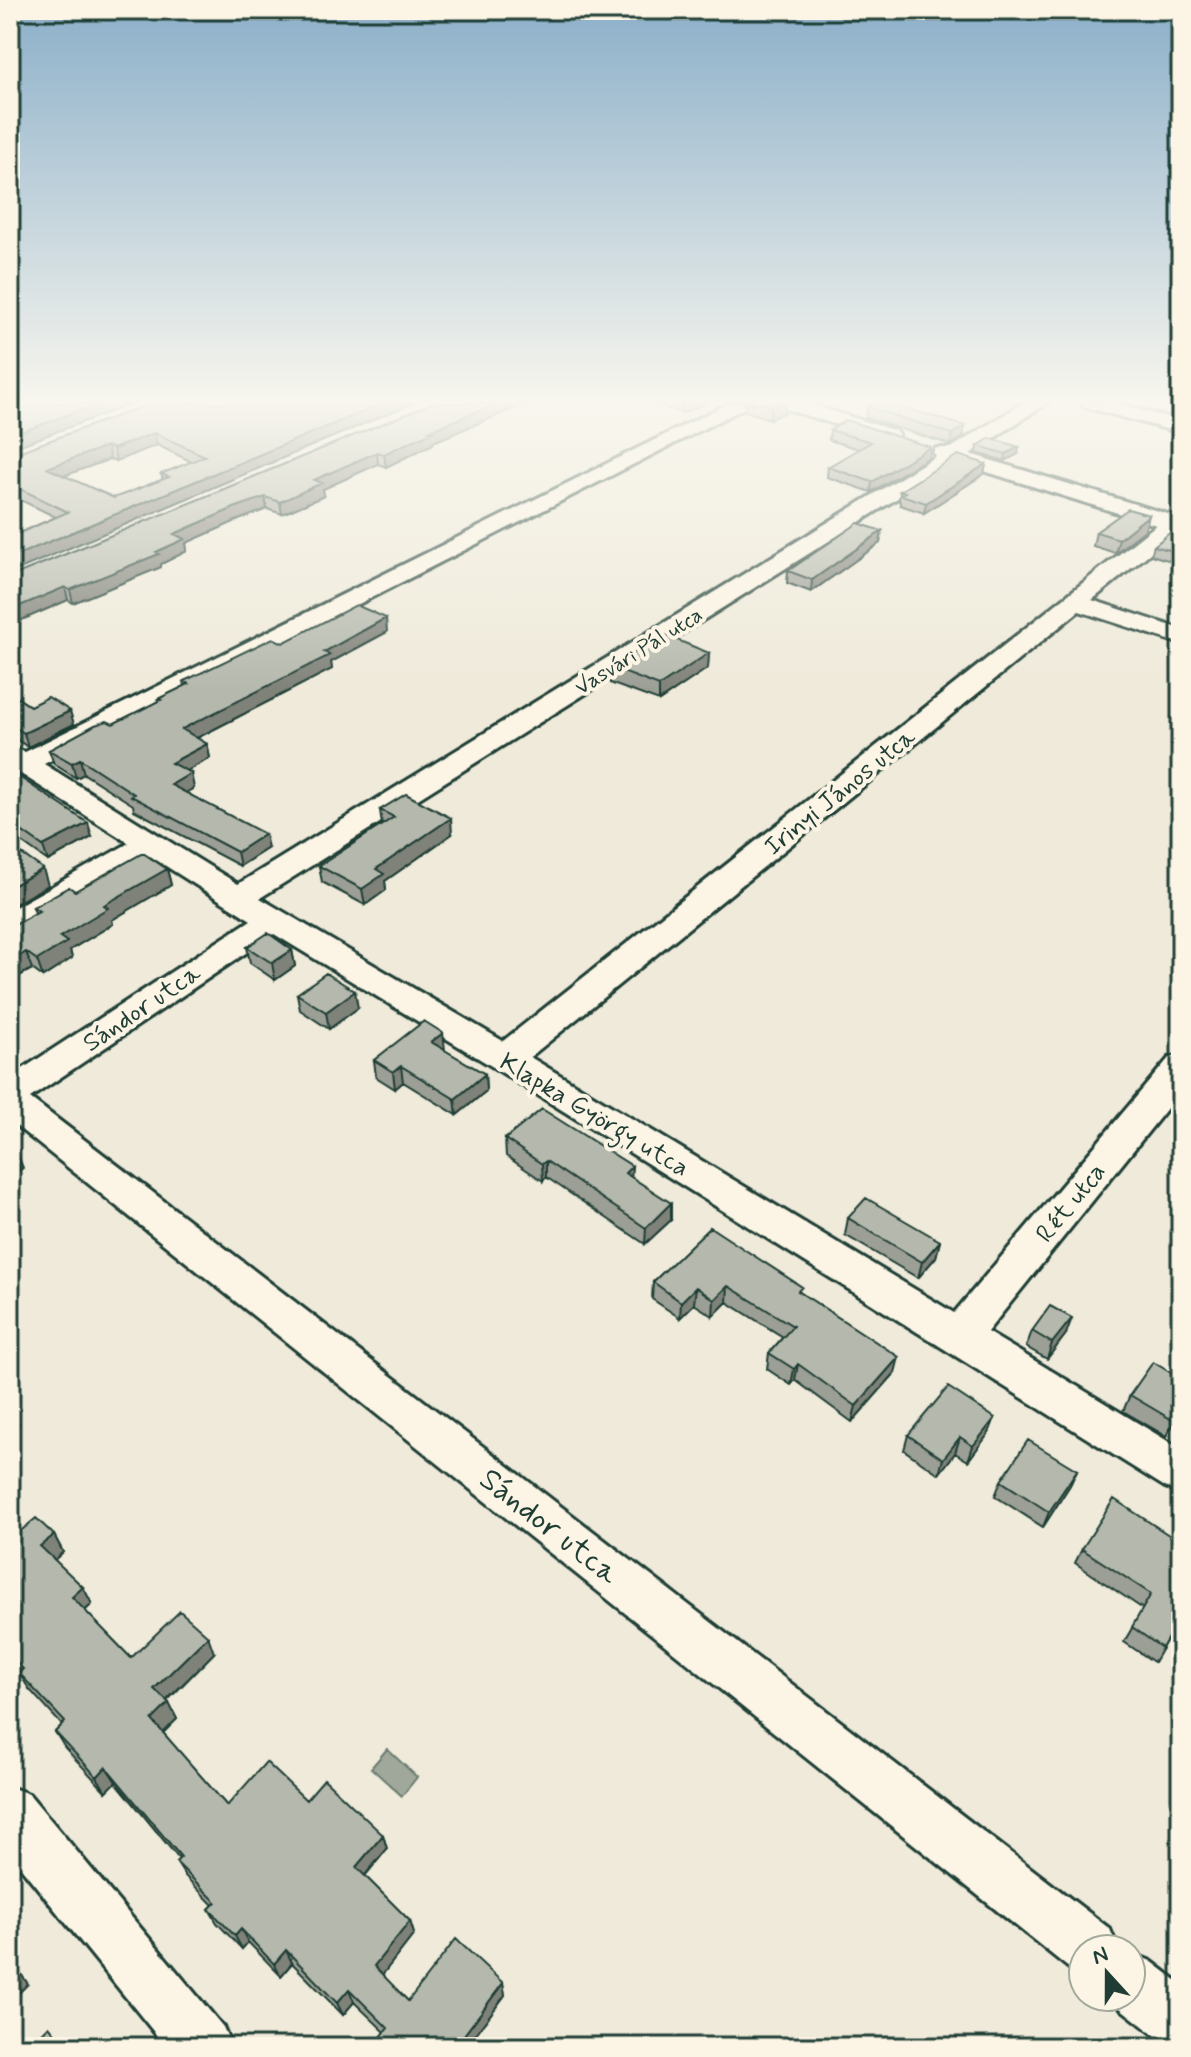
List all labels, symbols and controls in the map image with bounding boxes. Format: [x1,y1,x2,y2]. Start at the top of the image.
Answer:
street label: Vasvári Pál utca [570,601,708,702]
street label: Irinyi János utca [758,721,923,864]
street label: Sándor utca [77,957,208,1060]
street label: Klapka György utca [491,1046,695,1188]
street label: Rét utca [1029,1156,1114,1250]
street label: Sándor utca [470,1459,628,1595]
north arrow [1067,1933,1147,2013]
text: N [1089,1940,1112,1972]

